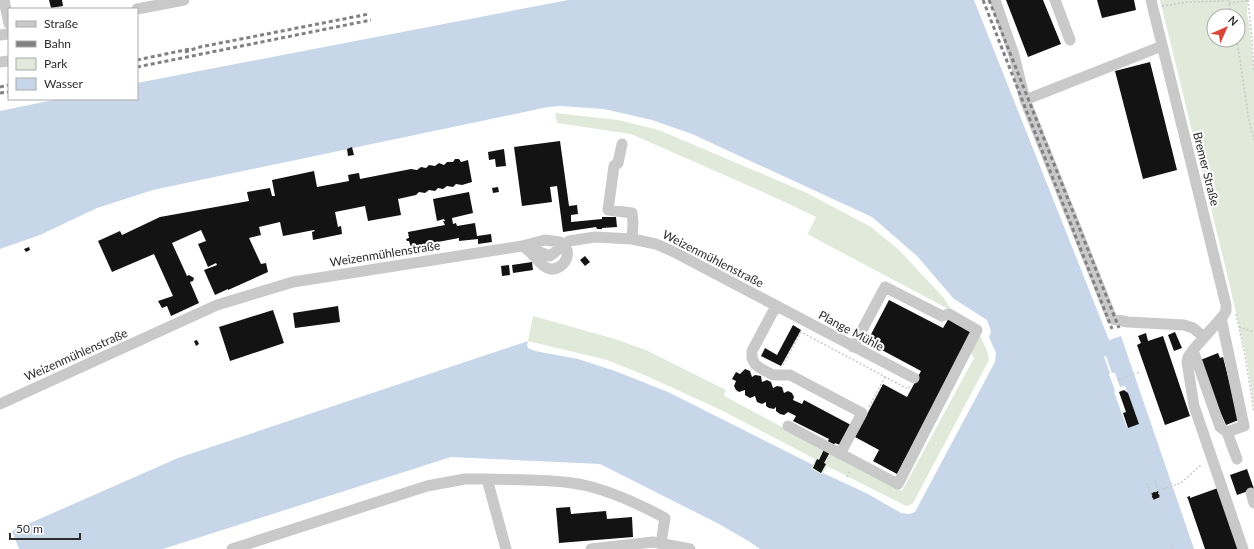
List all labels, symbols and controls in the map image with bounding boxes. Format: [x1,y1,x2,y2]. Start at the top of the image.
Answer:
legend [8,8,138,100]
north arrow [1206,8,1246,48]
text: N [1226,13,1241,28]
text: Straße [44,16,78,31]
text: Bahn [44,36,71,51]
text: Park [44,56,68,71]
text: Wasser [44,76,83,91]
street label: Bremer Straße [1190,130,1223,207]
street label: Weizenmühlenstraße [660,227,766,291]
street label: Weizenmühlenstraße [329,237,441,270]
street label: Plange Mühle [816,307,886,354]
street label: Weizenmühlenstraße [22,325,130,384]
scale bar [10,515,80,541]
text: 50 m [16,521,43,536]

